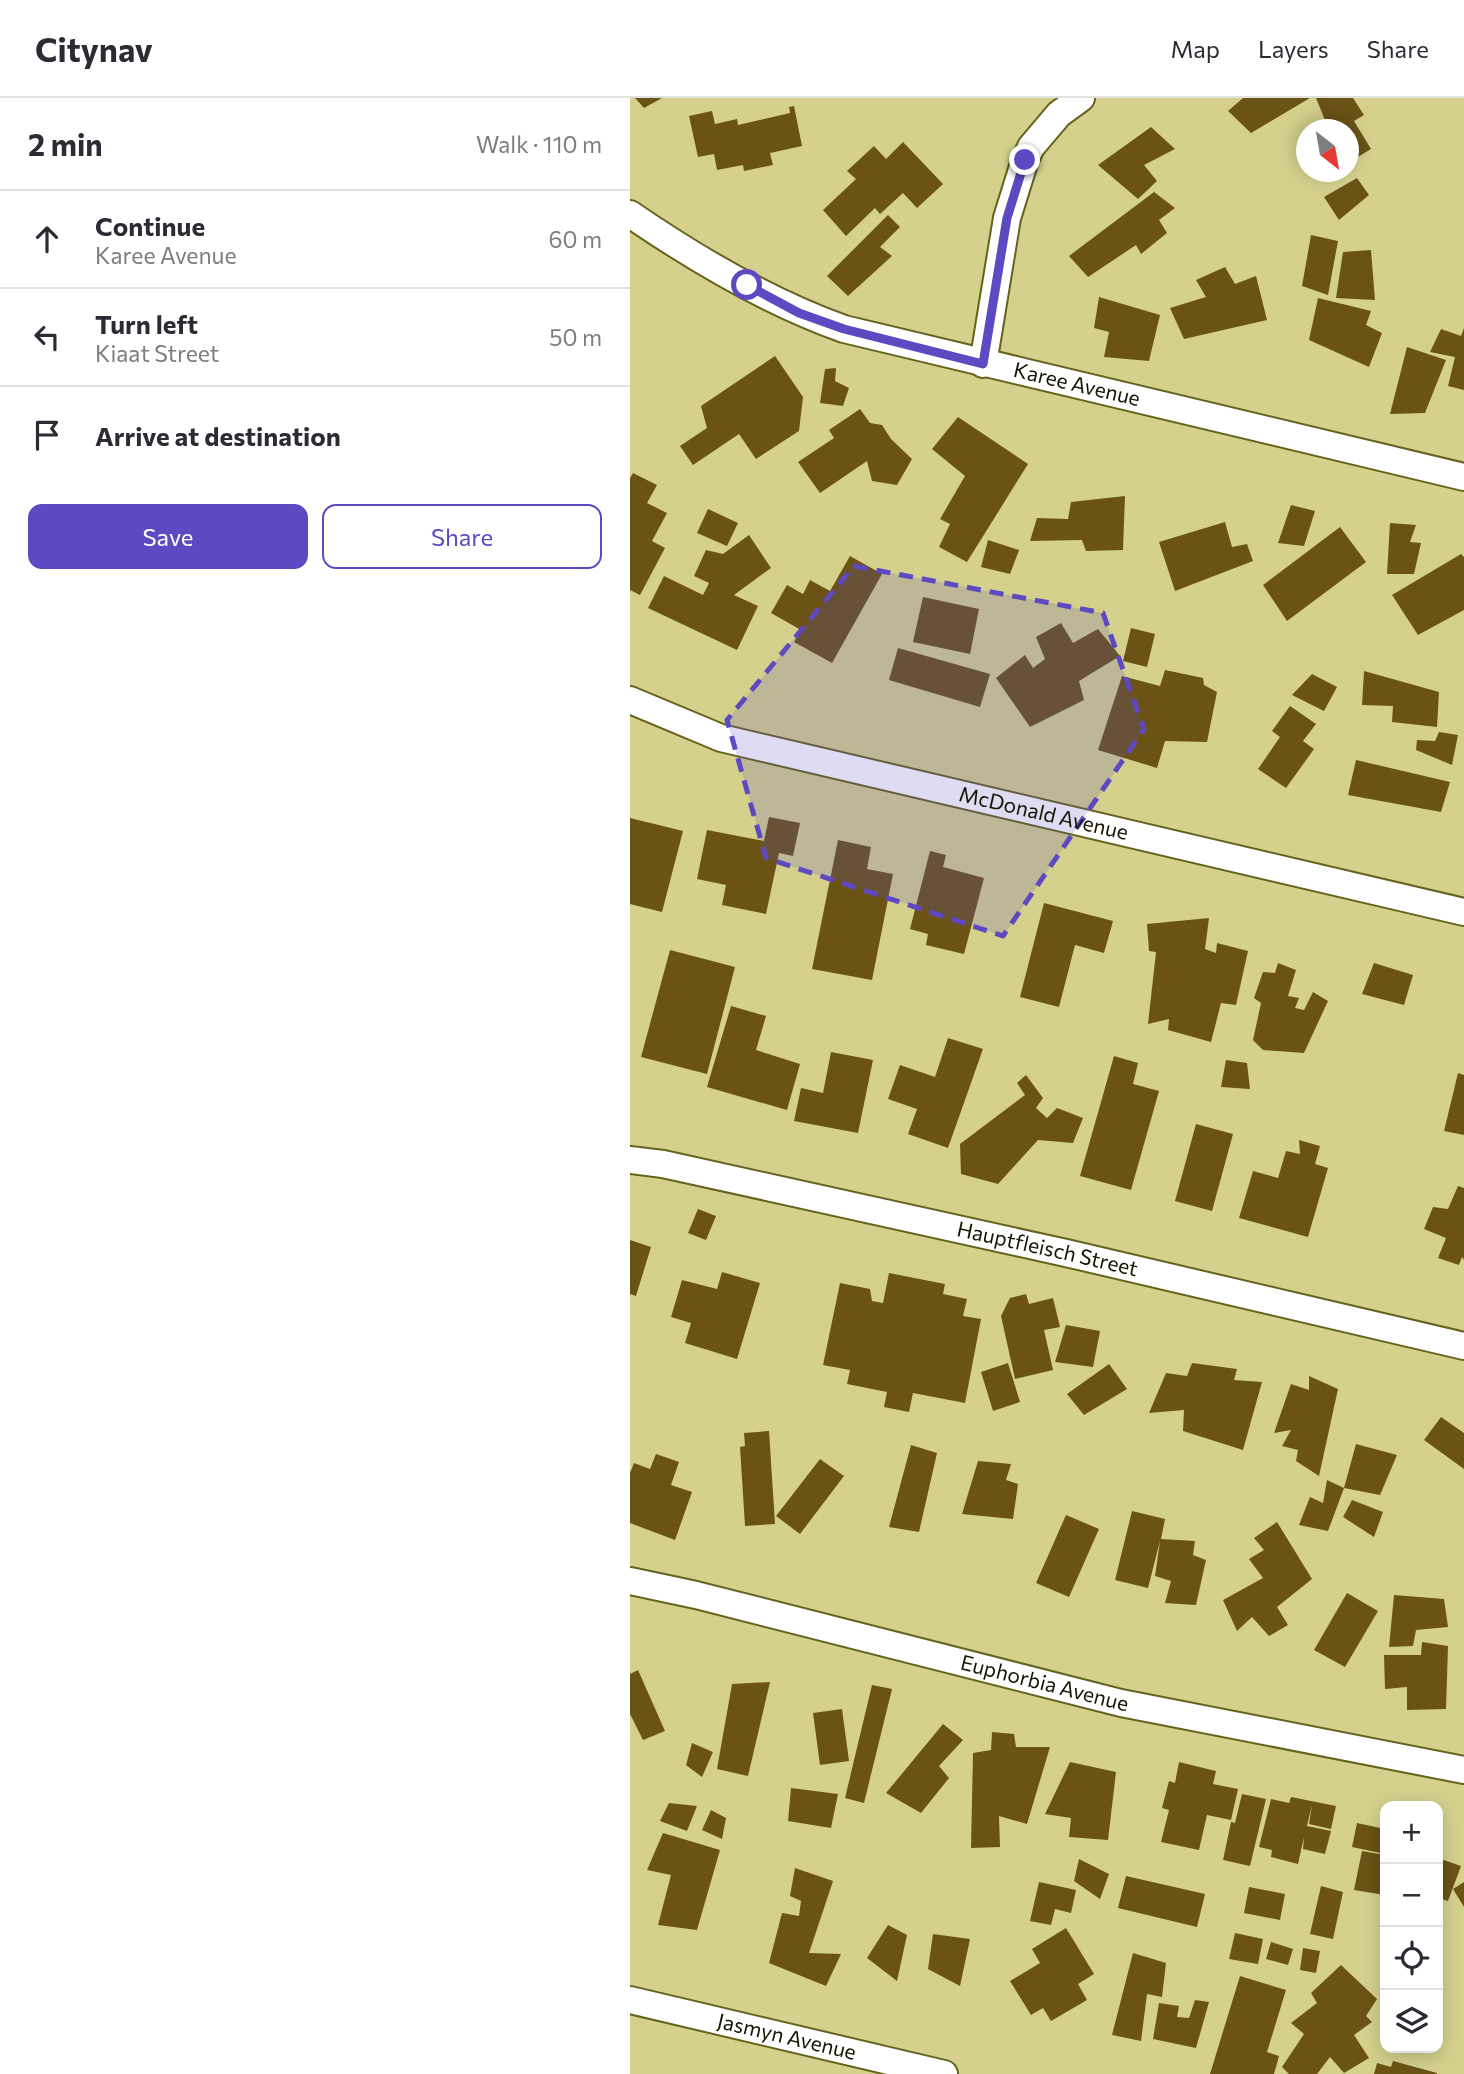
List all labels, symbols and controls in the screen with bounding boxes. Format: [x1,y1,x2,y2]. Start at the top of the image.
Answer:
text: Citynav [35,28,153,69]
text: Map [1171,34,1220,63]
text: Layers [1258,34,1329,63]
text: Share [1367,34,1429,63]
north arrow [1296,119,1359,182]
text: 2 min [28,125,103,162]
text: Walk · 110 m [476,130,602,158]
route end [1009,144,1040,175]
text: Continue [95,210,205,241]
icon: ahead [28,220,66,258]
text: 60 m [549,225,602,253]
text: Karee Avenue [95,241,237,269]
route start [731,269,762,300]
text: Turn left [95,308,198,339]
icon: left [28,318,66,356]
text: 50 m [549,323,602,351]
text: Kiaat Street [95,339,219,367]
street label: Karee Avenue [1011,356,1143,410]
icon: arrive [28,416,66,454]
text: Arrive at destination [95,420,341,451]
button: Save [28,504,308,569]
button: Share [322,504,602,569]
street label: McDonald Avenue [957,780,1131,844]
street label: Hauptfleisch Street [955,1215,1141,1280]
street label: Euphorbia Avenue [958,1649,1131,1715]
map controls [1380,1801,1443,2053]
button: + [1380,1801,1443,1864]
button: − [1380,1864,1443,1927]
button: locate [1380,1927,1443,1990]
button: layers [1380,1990,1443,2053]
street label: Jasmyn Avenue [715,2007,859,2064]

